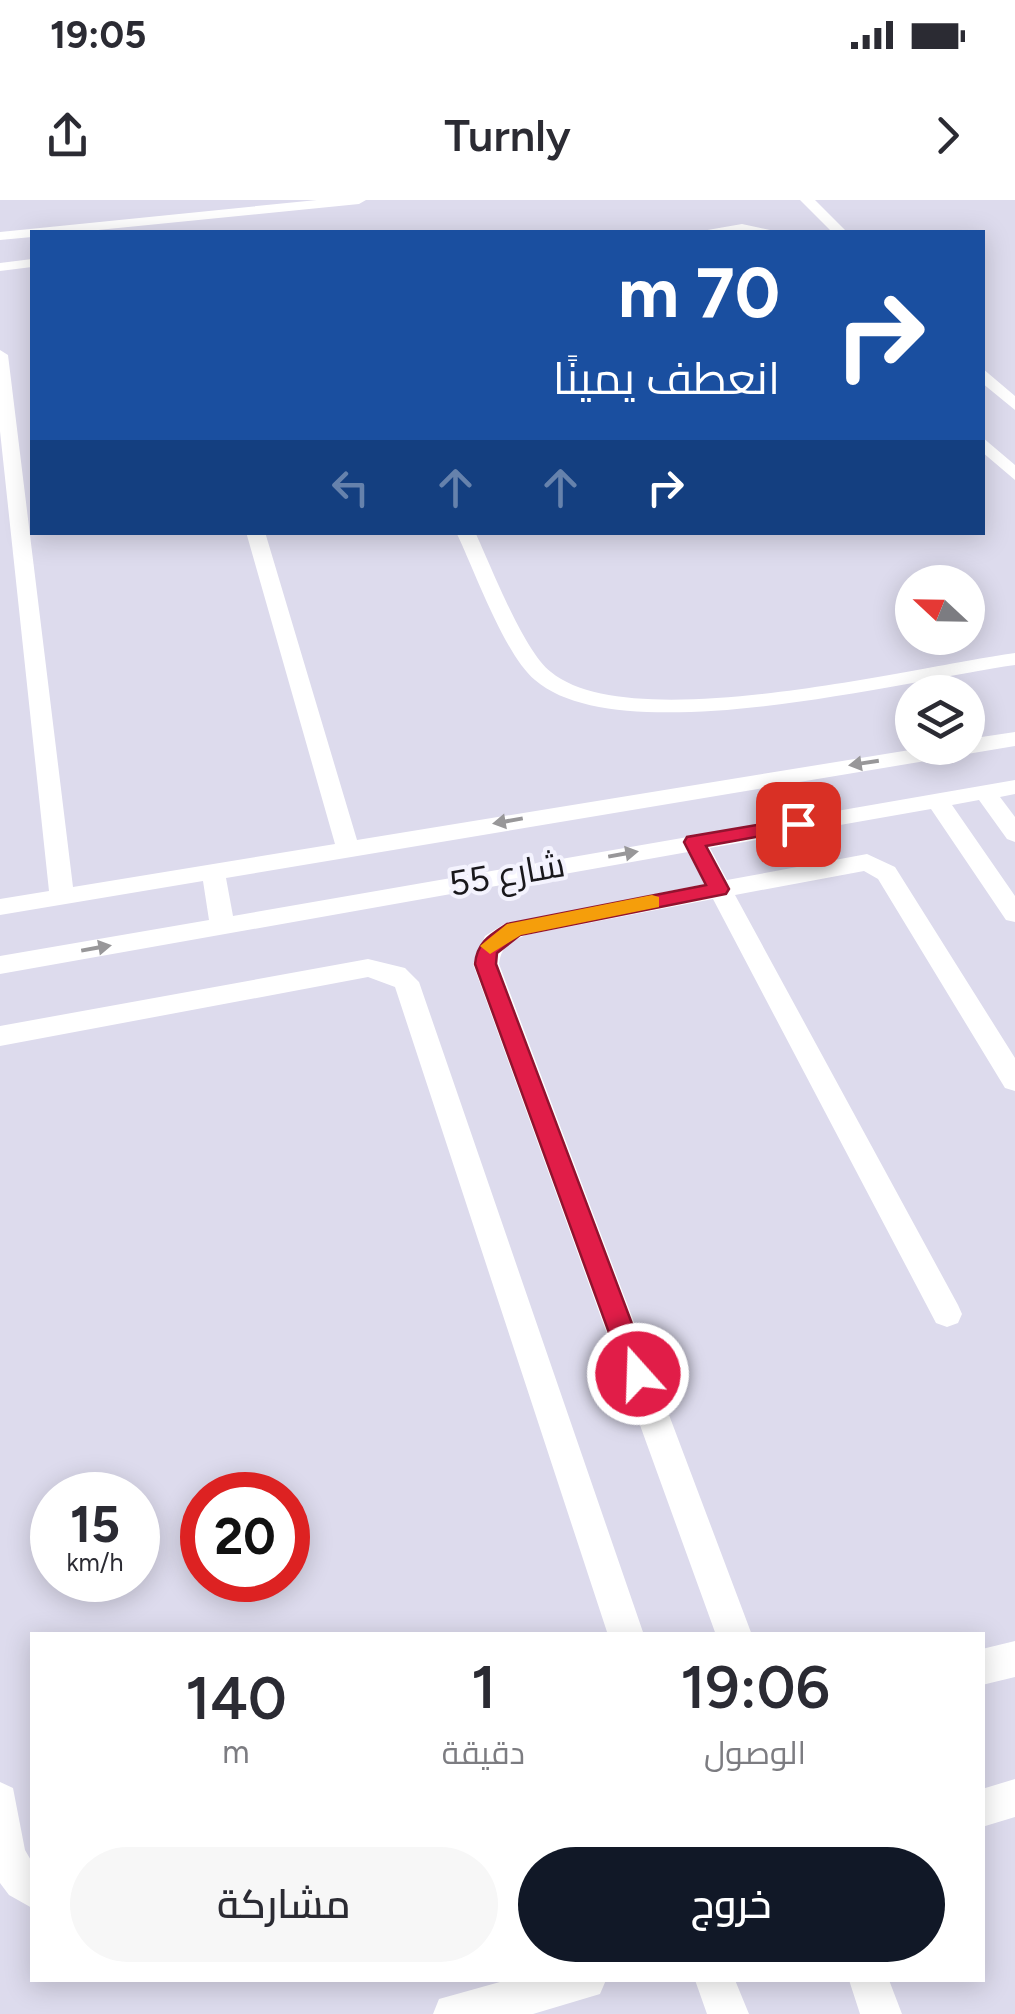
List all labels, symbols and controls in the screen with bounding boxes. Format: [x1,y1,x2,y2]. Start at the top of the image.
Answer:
text: 19:05 [50,12,146,58]
icon: share [40,108,95,163]
text: Turnly [444,108,571,162]
icon: forward [920,108,975,163]
text: 70 m [618,250,780,335]
icon: right [815,270,945,400]
text: انعطف يمينًا [553,351,780,405]
icon: left [323,460,378,515]
icon: ahead [428,460,483,515]
icon: ahead [533,460,588,515]
icon: right [638,460,693,515]
north arrow [895,565,985,655]
map controls [895,565,985,765]
button: layers [895,675,985,765]
one-way arrow [847,755,879,771]
pin [756,782,841,867]
icon: arrive [771,797,826,852]
one-way arrow [492,814,524,829]
street label: شارع 55 [446,843,568,907]
one-way arrow [607,846,639,861]
one-way arrow [81,939,112,955]
position arrow [586,1322,690,1426]
speed limit sign: 20 [180,1472,310,1602]
text: 15 [70,1494,120,1555]
text: km/h [66,1547,124,1577]
text: 1 [471,1651,496,1723]
text: 19:06 [680,1651,830,1723]
text: 140 [185,1662,287,1734]
text: m [222,1733,250,1771]
text: دقيقة [442,1734,525,1772]
text: الوصول [704,1734,806,1772]
button: مشاركة [70,1847,498,1962]
button: خروج [518,1847,945,1962]

